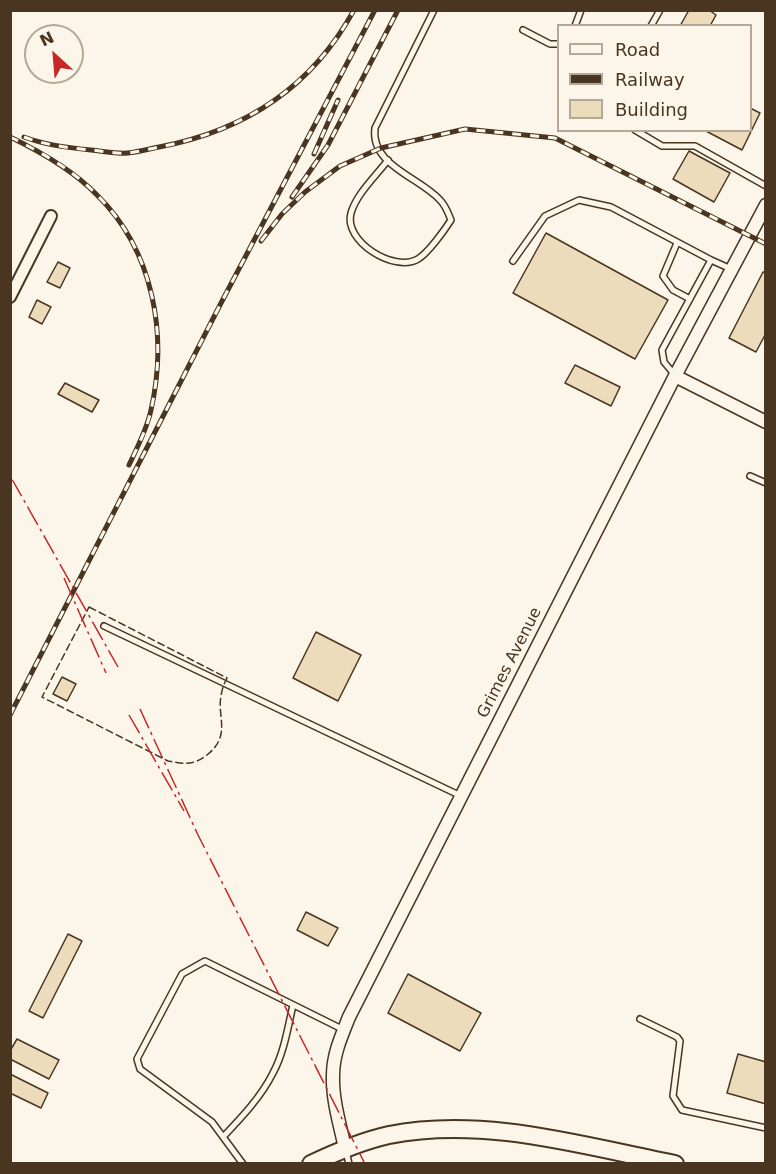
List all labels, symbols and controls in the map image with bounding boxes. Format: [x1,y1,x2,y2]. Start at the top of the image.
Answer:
north arrow [24,24,84,84]
legend [557,24,752,132]
text: N [37,28,57,51]
text: Road [615,39,660,60]
text: Railway [615,69,685,90]
text: Building [615,99,688,120]
street label: Grimes Avenue [474,604,546,722]

